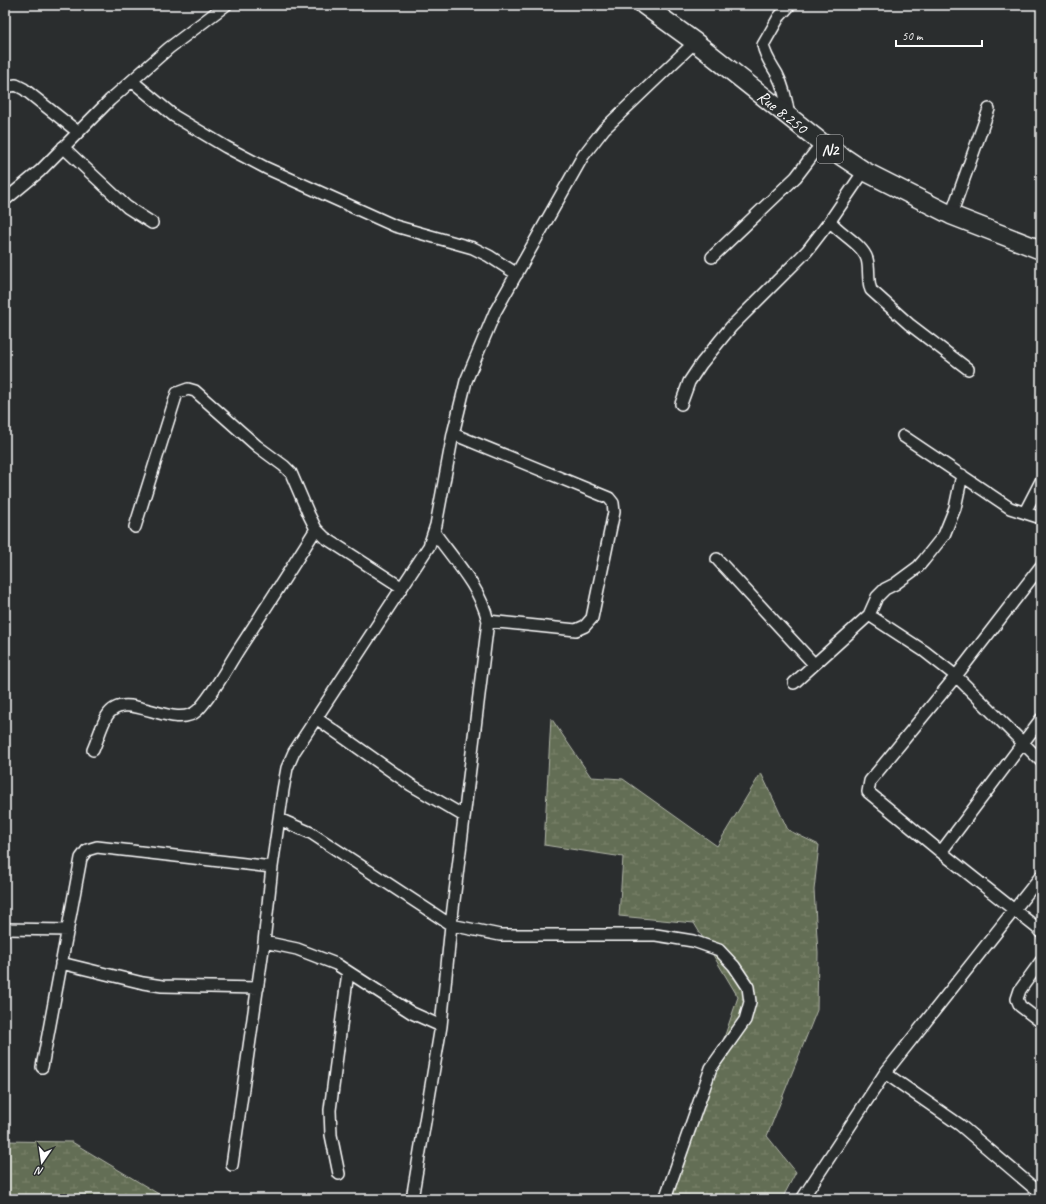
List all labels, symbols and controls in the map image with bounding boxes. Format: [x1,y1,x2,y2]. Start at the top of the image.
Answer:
scale bar [896,22,982,48]
text: 50 m [902,28,924,44]
street label: Rue 8.250 [753,86,813,139]
road number: N2 [817,135,843,163]
north arrow [22,1142,62,1182]
text: N [33,1164,45,1179]

